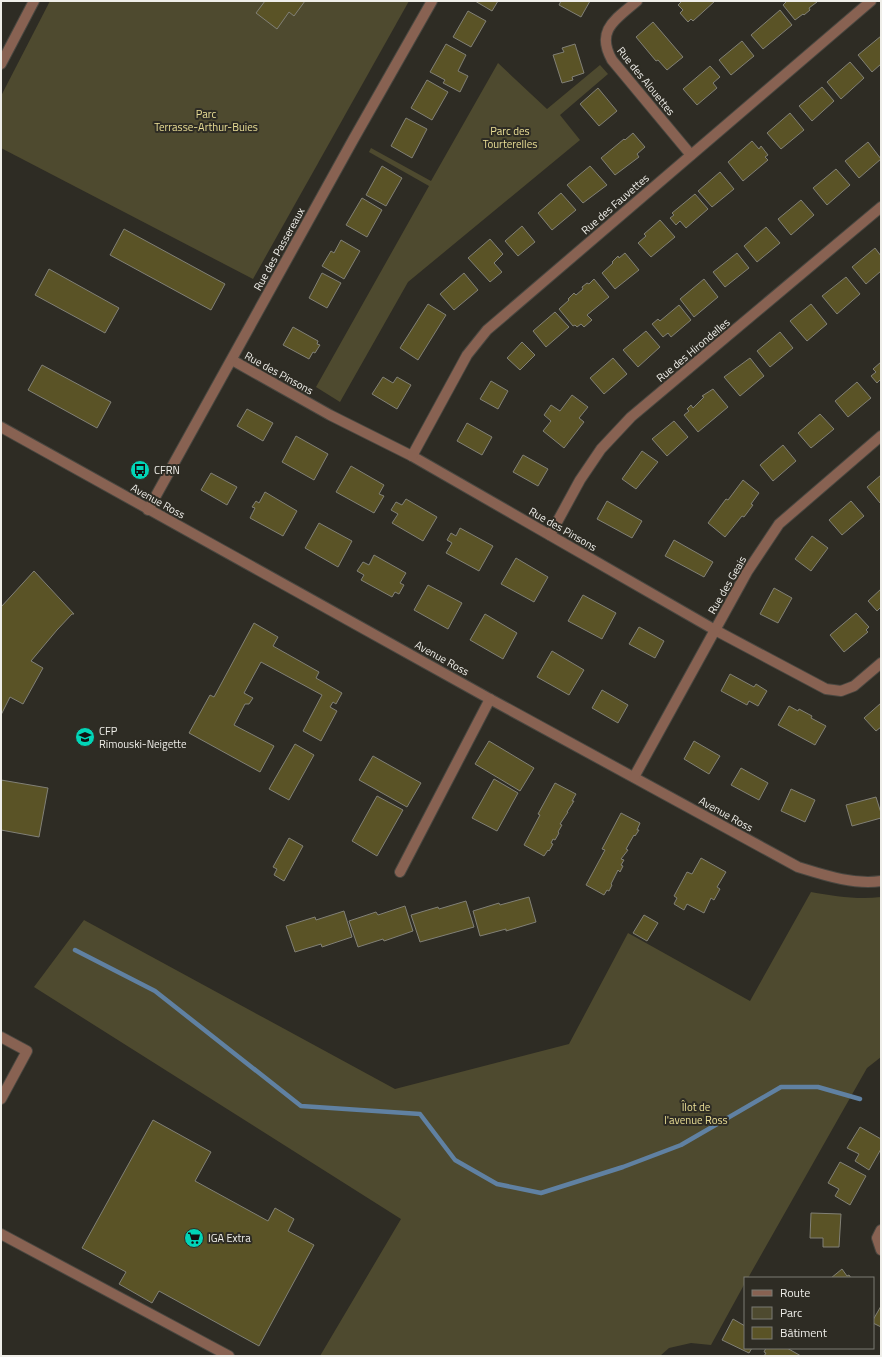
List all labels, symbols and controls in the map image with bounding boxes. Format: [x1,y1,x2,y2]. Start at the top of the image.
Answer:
street label: Rue des Alouettes [613,43,679,119]
park label: Parc Terrasse-Arthur-Buies [154,106,258,135]
park label: Parc des Tourterelles [483,123,537,152]
street label: Rue des Fauvettes [578,170,652,238]
street label: Rue des Passereaux [250,205,309,293]
street label: Rue des Hirondelles [653,314,733,386]
street label: Rue des Pinsons [242,348,316,398]
bus stop icon: CFRN [129,459,151,481]
place label: CFRN [154,462,180,478]
street label: Avenue Ross [128,480,188,522]
street label: Rue des Pinsons [526,503,600,555]
street label: Rue des Geais [704,553,750,617]
street label: Avenue Ross [412,637,472,679]
place label: CFP Rimouski-Neigette [99,723,187,752]
school or university icon: CFP Rimouski-Neigette [74,726,96,748]
street label: Avenue Ross [696,793,756,835]
park label: Îlot de l'avenue Ross [664,1099,728,1128]
supermarket icon: IGA Extra [183,1227,205,1249]
place label: IGA Extra [208,1230,251,1246]
legend [744,1277,874,1349]
text: Route [780,1283,810,1302]
text: Parc [780,1303,802,1322]
text: Bâtiment [780,1323,828,1342]

